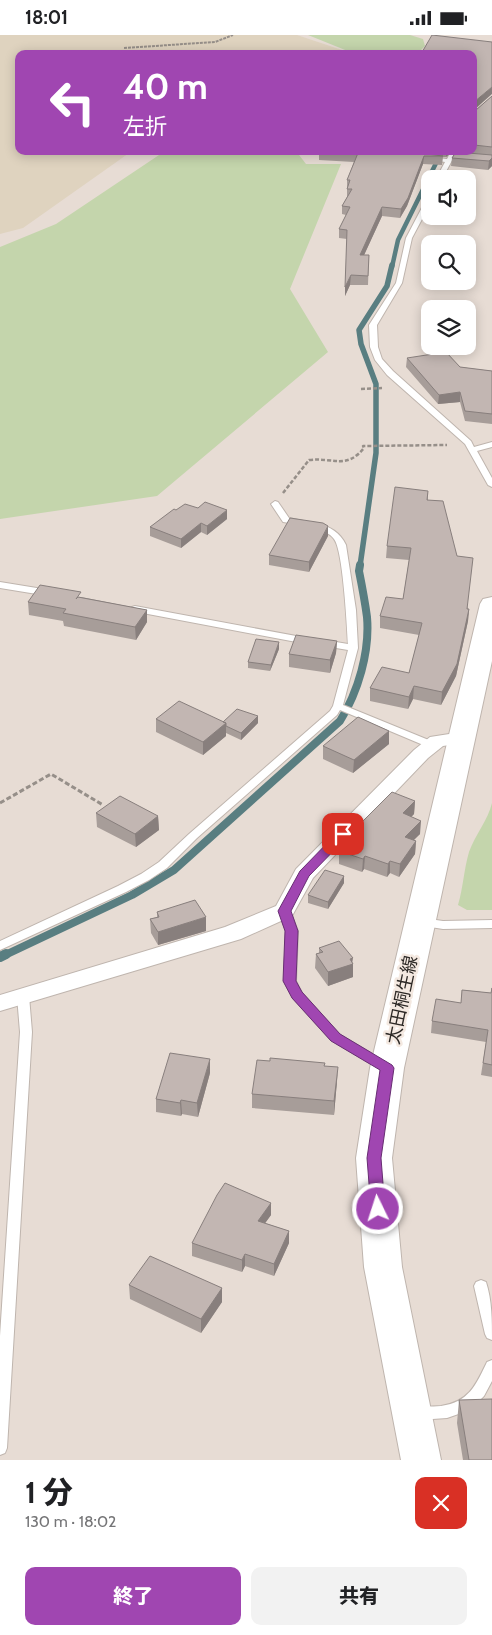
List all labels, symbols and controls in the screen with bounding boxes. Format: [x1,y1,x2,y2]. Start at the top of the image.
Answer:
text: 18:01 [25,6,68,29]
text: 40 m [123,65,208,108]
icon: left [40,70,105,135]
text: 左折 [123,113,167,140]
map controls [421,170,476,355]
button: sound [421,170,476,225]
button: search [421,235,476,290]
button: layers [421,300,476,355]
pin [322,813,364,855]
icon: arrive [329,820,357,848]
street label: 太田桐生線 [382,954,422,1046]
position arrow [351,1182,403,1234]
text: 1 分 [25,1474,73,1511]
button: close [415,1477,467,1529]
text: 130 m · 18:02 [25,1512,116,1531]
button: 終了 [25,1567,241,1625]
button: 共有 [251,1567,467,1625]

